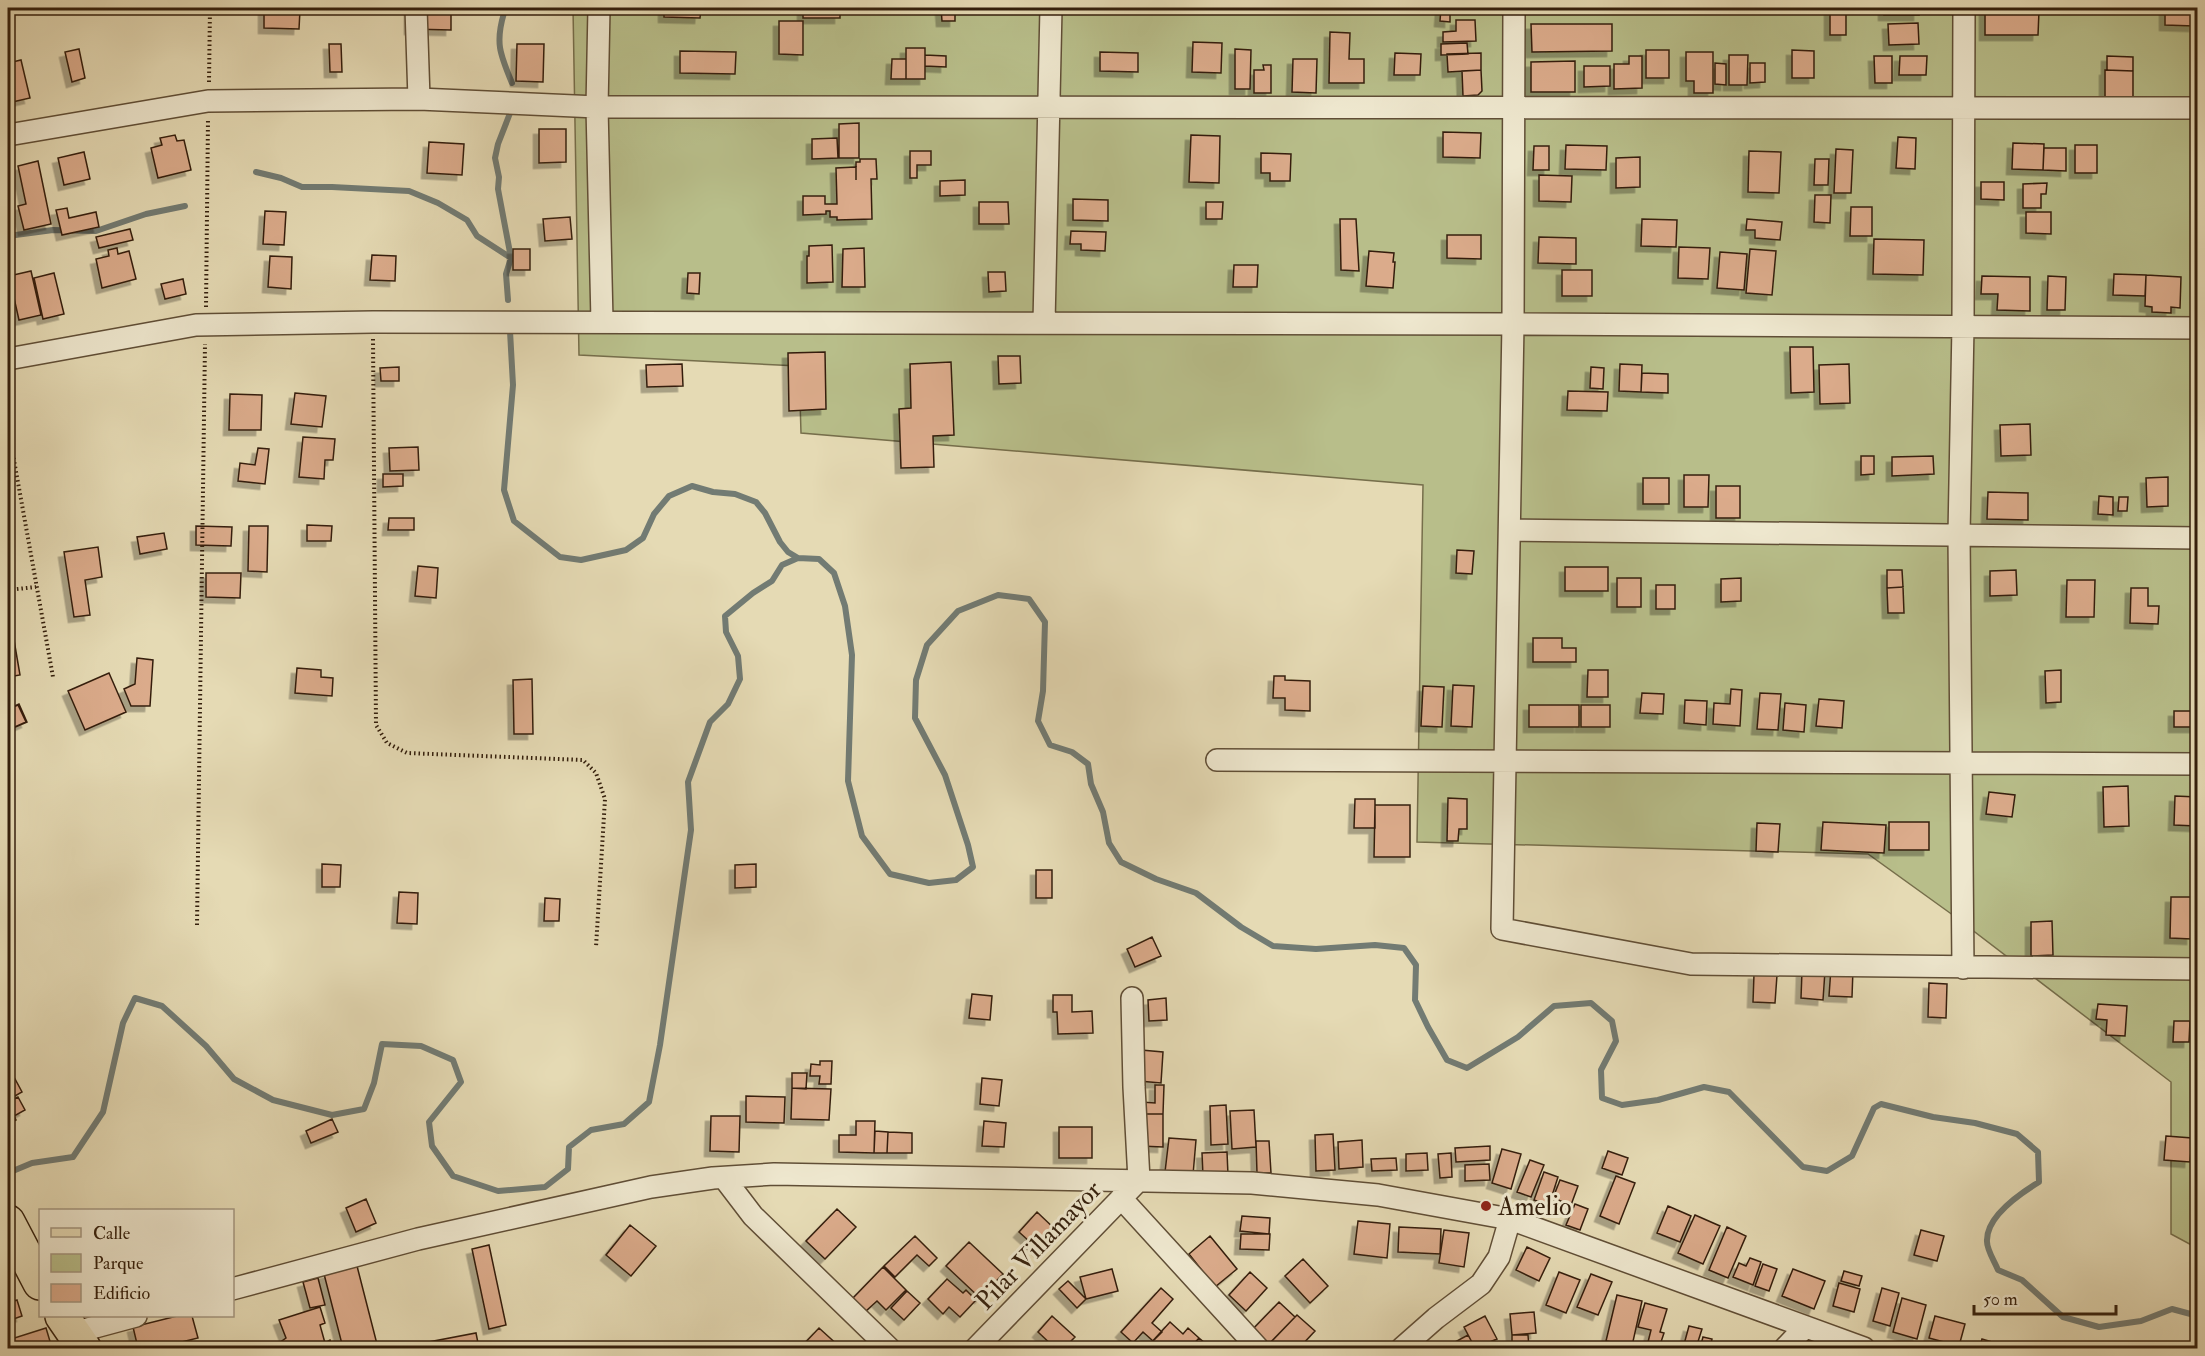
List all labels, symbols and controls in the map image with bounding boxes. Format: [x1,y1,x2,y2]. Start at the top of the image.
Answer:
street label: Pilar Villamayor [969,1174,1109,1317]
place label: Amelio [1497,1191,1571,1223]
marker: Amelio [1479,1199,1493,1213]
legend [39,1209,234,1317]
text: Calle [93,1222,131,1245]
text: Parque [93,1252,144,1275]
scale bar [1974,1278,2116,1316]
text: Edificio [93,1282,150,1305]
text: 50 m [1983,1288,2018,1311]

